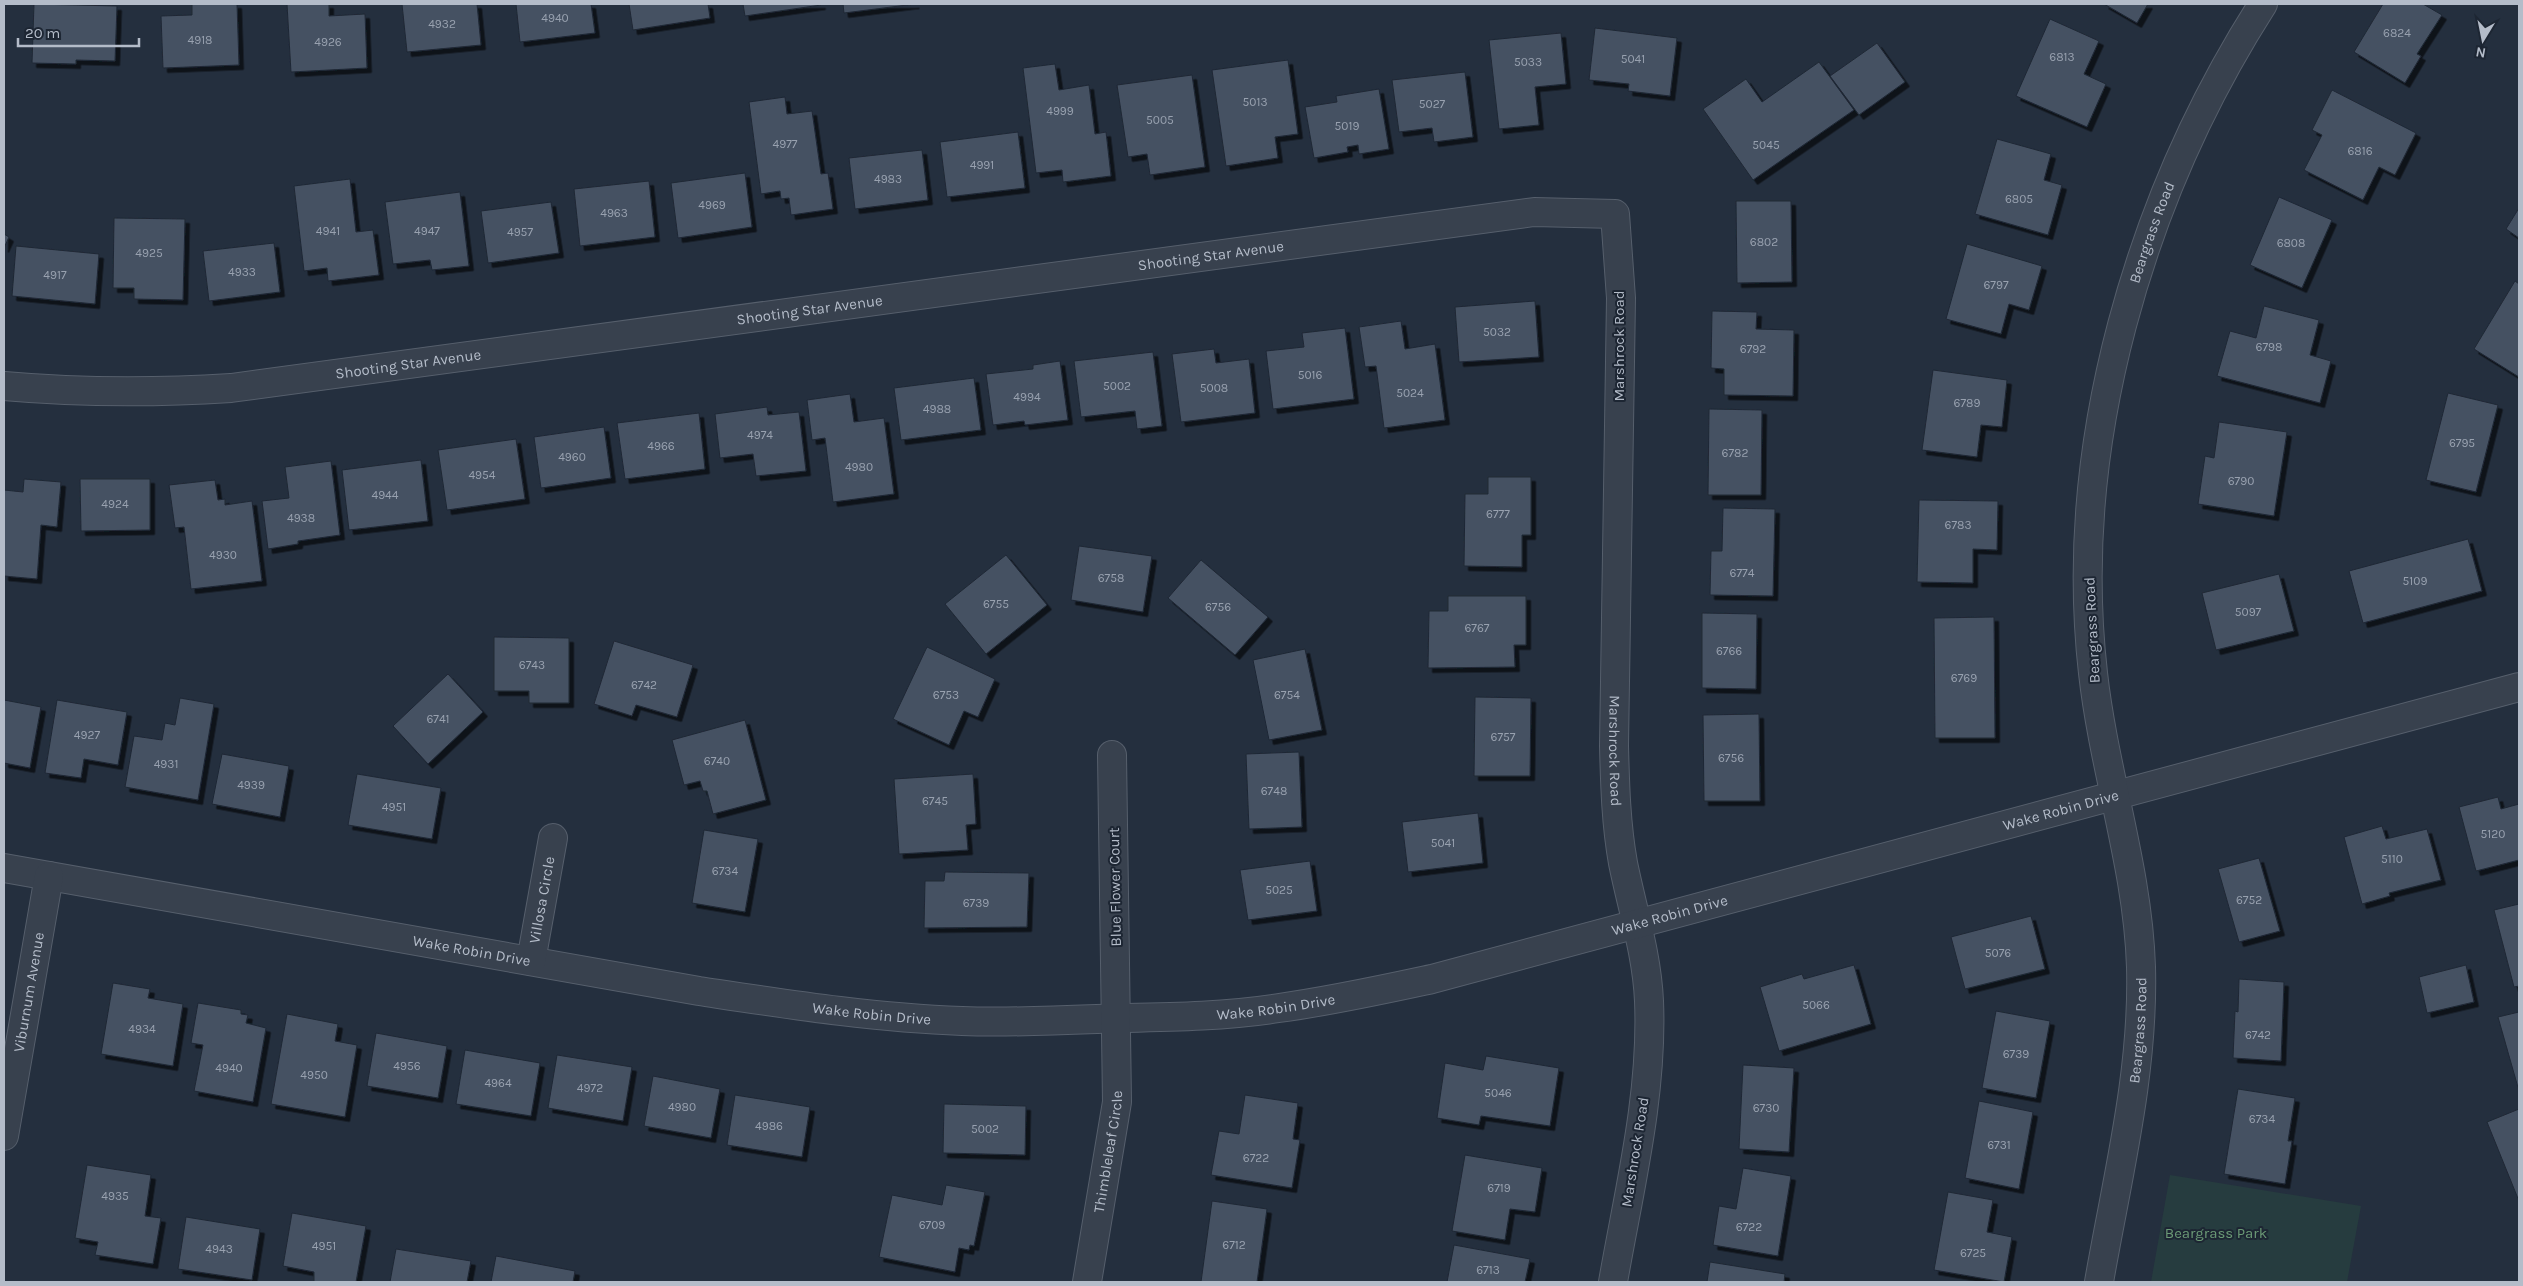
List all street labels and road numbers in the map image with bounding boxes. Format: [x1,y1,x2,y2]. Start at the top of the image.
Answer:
street label: Beargrass Road [2126,179,2178,285]
street label: Shooting Star Avenue [1137,237,1285,274]
street label: Marshrock Road [1610,290,1628,402]
street label: Shooting Star Avenue [735,291,884,329]
street label: Shooting Star Avenue [334,345,482,383]
street label: Beargrass Road [2080,576,2104,684]
street label: Marshrock Road [1605,695,1625,807]
street label: Wake Robin Drive [2001,786,2121,834]
street label: Blue Flower Court [1105,827,1125,947]
street label: Villosa Circle [525,855,559,945]
street label: Wake Robin Drive [1610,891,1730,939]
street label: Viburnum Avenue [10,931,48,1054]
street label: Wake Robin Drive [411,932,532,970]
street label: Beargrass Road [2125,977,2150,1084]
street label: Wake Robin Drive [1216,990,1336,1024]
street label: Wake Robin Drive [811,999,932,1028]
street label: Thimbleleaf Circle [1090,1091,1126,1214]
street label: Marshrock Road [1617,1096,1653,1208]

